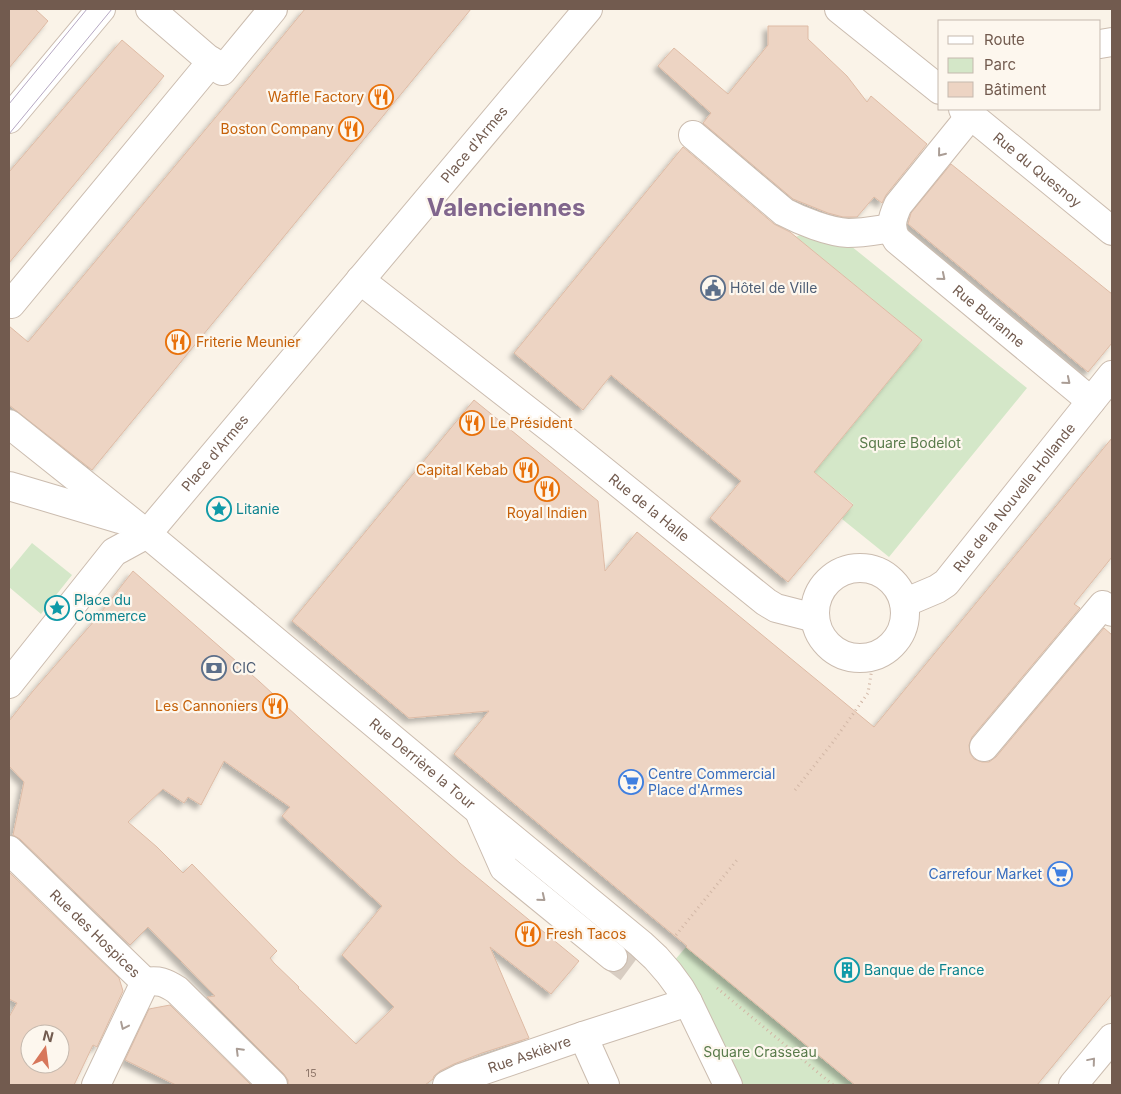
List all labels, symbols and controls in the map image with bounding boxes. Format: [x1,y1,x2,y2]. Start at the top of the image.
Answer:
legend [938,20,1101,110]
text: Route [984,30,1025,49]
text: Parc [984,55,1016,74]
text: Bâtiment [984,80,1047,99]
restaurant icon: Waffle Factory [368,84,394,110]
place label: Waffle Factory [268,88,364,105]
street label: Place d'Armes [437,102,511,186]
restaurant icon: Boston Company [338,116,364,142]
place label: Boston Company [221,120,334,137]
street label: Rue du Quesnoy [990,128,1085,211]
one-way arrow [938,147,946,156]
district label: Valenciennes [427,193,585,222]
one-way arrow [936,272,945,281]
public building icon: Hôtel de Ville [700,275,726,301]
place label: Hôtel de Ville [730,279,817,296]
street label: Rue Burianne [950,281,1028,350]
restaurant icon: Friterie Meunier [165,329,191,355]
place label: Friterie Meunier [196,333,301,350]
one-way arrow [1061,375,1070,384]
restaurant icon: Le Président [459,410,485,436]
street label: Place d'Armes [178,411,252,495]
place label: Le Président [490,414,573,431]
street label: Rue de la Nouvelle Hollande [949,419,1078,575]
park label: Square Bodelot [859,434,961,451]
restaurant icon: Capital Kebab [513,457,539,483]
place label: Capital Kebab [416,461,508,478]
street label: Rue de la Halle [606,470,693,545]
restaurant icon: Royal Indien [534,476,560,502]
place icon: Litanie [206,496,232,522]
place label: Litanie [236,500,280,517]
place label: Royal Indien [507,504,587,521]
place label: Place du Commerce [74,591,147,624]
place icon: Place du Commerce [44,595,70,621]
bank icon: CIC [201,655,227,681]
place label: CIC [232,659,256,676]
restaurant icon: Les Cannoniers [262,693,288,719]
place label: Les Cannoniers [155,697,258,714]
street label: Rue Derrière la Tour [366,714,479,812]
place label: Centre Commercial Place d'Armes [648,765,775,798]
supermarket icon: Centre Commercial Place d'Armes [618,769,644,795]
supermarket icon: Carrefour Market [1047,861,1073,887]
place label: Carrefour Market [928,865,1042,882]
street label: Rue des Hospices [47,886,144,981]
one-way arrow [536,893,545,902]
restaurant icon: Fresh Tacos [515,921,541,947]
place label: Fresh Tacos [546,925,626,942]
building icon: Banque de France [834,957,860,983]
place label: Banque de France [864,961,984,978]
one-way arrow [120,1021,130,1030]
north arrow [20,1024,70,1074]
text: N [41,1026,55,1045]
street label: Rue Askièvre [486,1032,573,1076]
park label: Square Crasseau [703,1043,817,1060]
one-way arrow [235,1048,244,1057]
one-way arrow [1087,1058,1096,1067]
house number: 15 [305,1066,317,1080]

